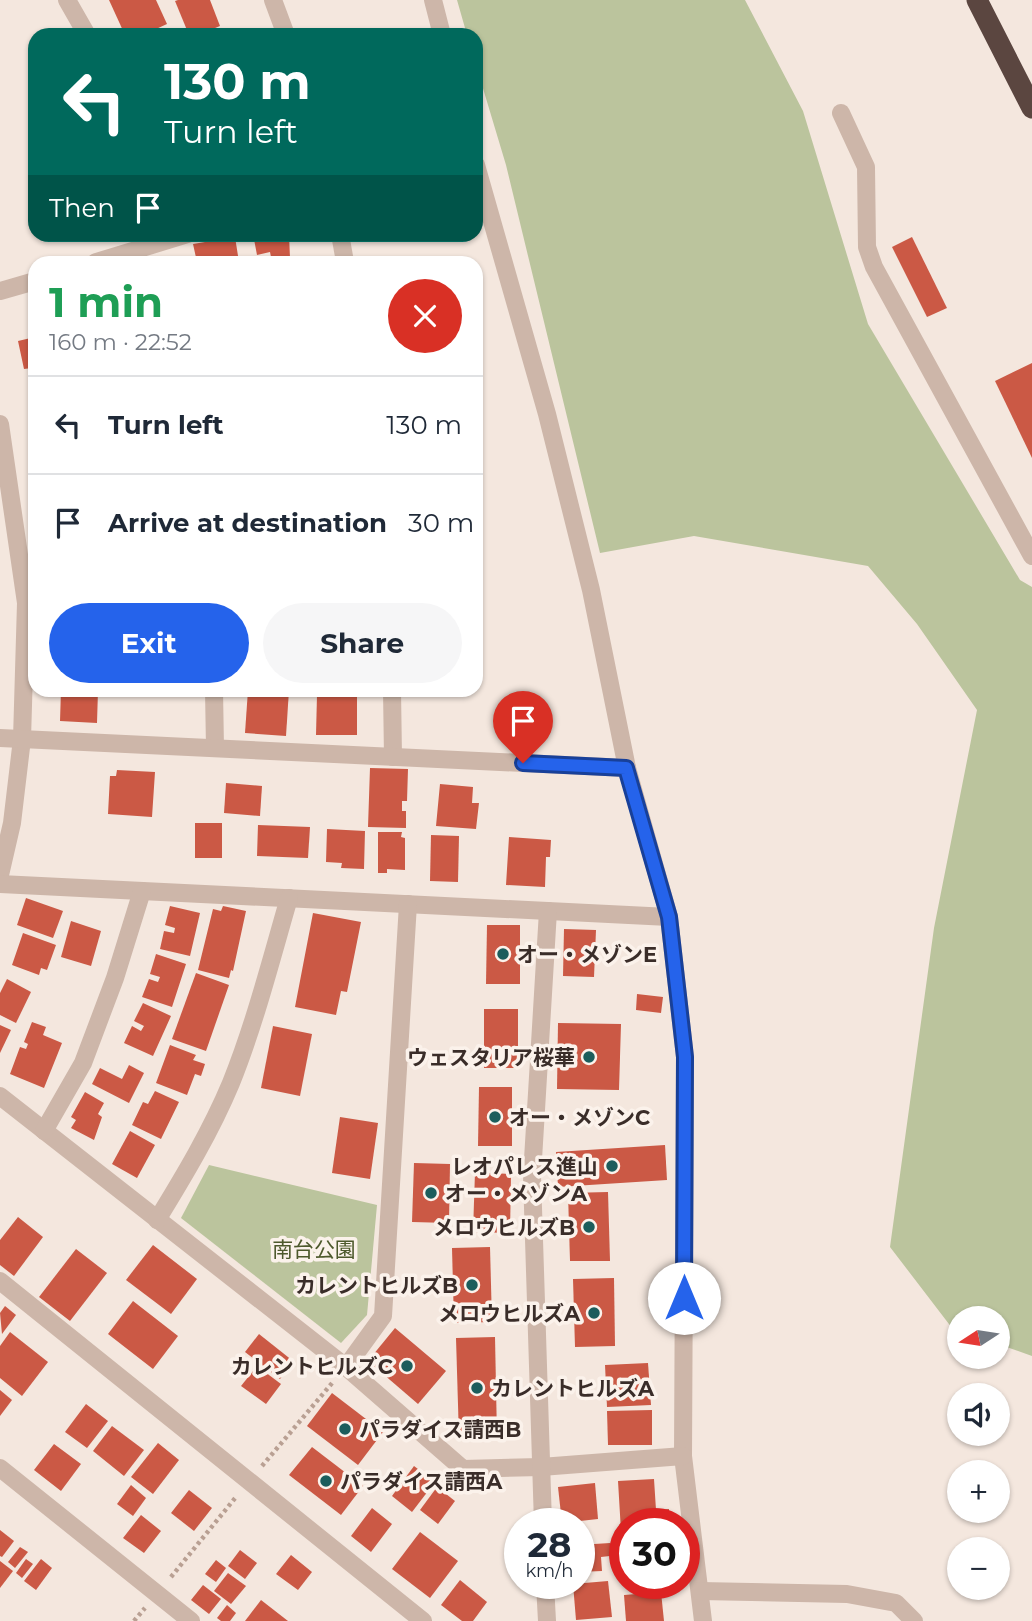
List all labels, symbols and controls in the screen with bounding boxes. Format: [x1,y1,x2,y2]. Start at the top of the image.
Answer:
text: 130 m [164,52,311,111]
icon: left [49,56,140,147]
text: Turn left [164,112,298,151]
icon: arrive [129,189,167,227]
text: Then [49,192,115,224]
text: 1 min [49,276,163,328]
button: close [388,279,462,353]
text: 160 m · 22:52 [49,328,192,356]
icon: left [49,406,87,444]
text: Turn left [108,409,224,441]
text: 130 m [386,409,462,441]
icon: arrive [49,504,87,542]
text: Arrive at destination [108,507,387,539]
text: 30 m [408,507,474,539]
button: Exit [49,603,249,683]
button: Share [263,603,462,683]
pin [493,691,553,763]
icon: arrive [504,702,542,740]
place label: オー・メゾンE [517,942,657,967]
marker: オー・メゾンE [495,946,511,962]
place label: ウェスタリア桜華 [407,1045,575,1070]
marker: ウェスタリア桜華 [581,1049,597,1065]
place label: オー・メゾンC [509,1105,650,1130]
marker: オー・メゾンC [487,1109,503,1125]
place label: レオパレス進山 [451,1154,598,1179]
marker: レオパレス進山 [604,1158,620,1174]
place label: オー・メゾンA [445,1181,588,1206]
marker: オー・メゾンA [423,1185,439,1201]
place label: メロウヒルズB [433,1215,575,1240]
marker: メロウヒルズB [581,1219,597,1235]
park label: 南台公園 [272,1237,356,1262]
position arrow [647,1261,721,1335]
place label: カレントヒルズB [295,1273,458,1298]
marker: カレントヒルズB [464,1277,480,1293]
place label: メロウヒルズA [438,1301,581,1326]
marker: メロウヒルズA [586,1305,602,1321]
north arrow [947,1306,1010,1368]
map controls [947,1306,1010,1600]
place label: カレントヒルズC [231,1354,393,1379]
marker: カレントヒルズC [399,1358,415,1374]
place label: カレントヒルズA [491,1376,655,1401]
marker: カレントヒルズA [469,1380,485,1396]
button: sound [947,1383,1010,1446]
place label: パラダイス請西B [359,1417,521,1442]
marker: パラダイス請西B [337,1421,353,1437]
button: + [947,1460,1010,1523]
place label: パラダイス請西A [340,1469,503,1494]
marker: パラダイス請西A [318,1473,334,1489]
speed limit sign: 30 [609,1508,700,1599]
text: 28 [528,1523,571,1566]
button: − [947,1537,1010,1600]
text: km/h [525,1560,574,1582]

